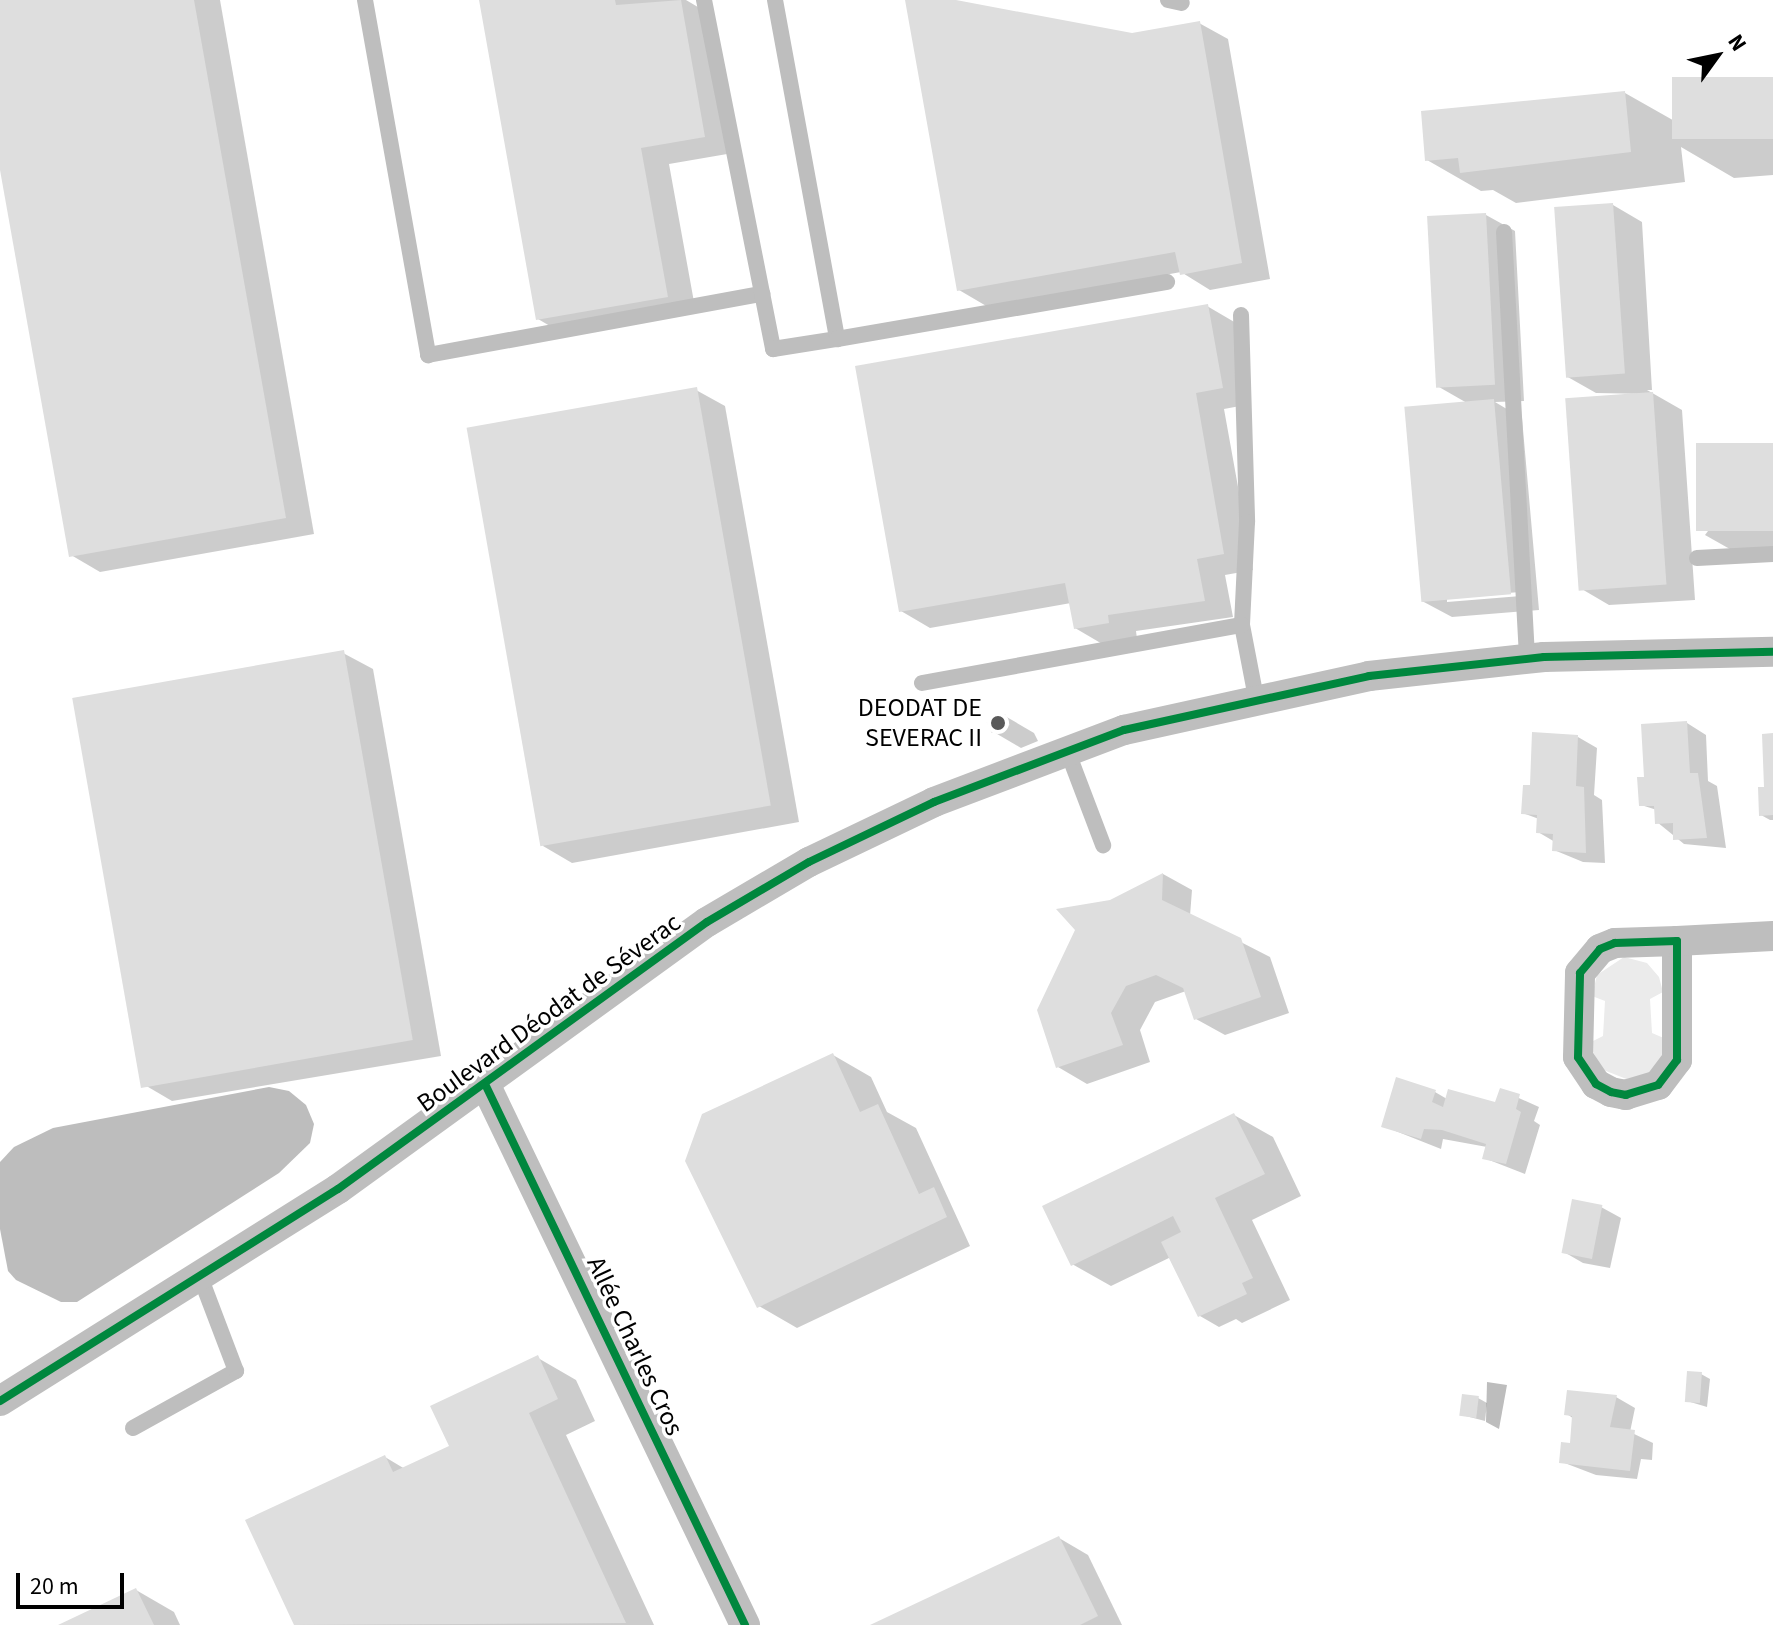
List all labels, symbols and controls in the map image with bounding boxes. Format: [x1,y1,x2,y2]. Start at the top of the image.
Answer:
north arrow [1677,16,1757,96]
text: N [1720,28,1755,58]
place label: DEODAT DE SEVERAC II [858,692,982,754]
marker: DEODAT DE SEVERAC II [989,714,1007,732]
street label: Boulevard Déodat de Séverac [411,907,687,1119]
street label: Allée Charles Cros [580,1252,690,1440]
scale bar [20,1557,128,1607]
text: 20 m [30,1569,79,1604]

